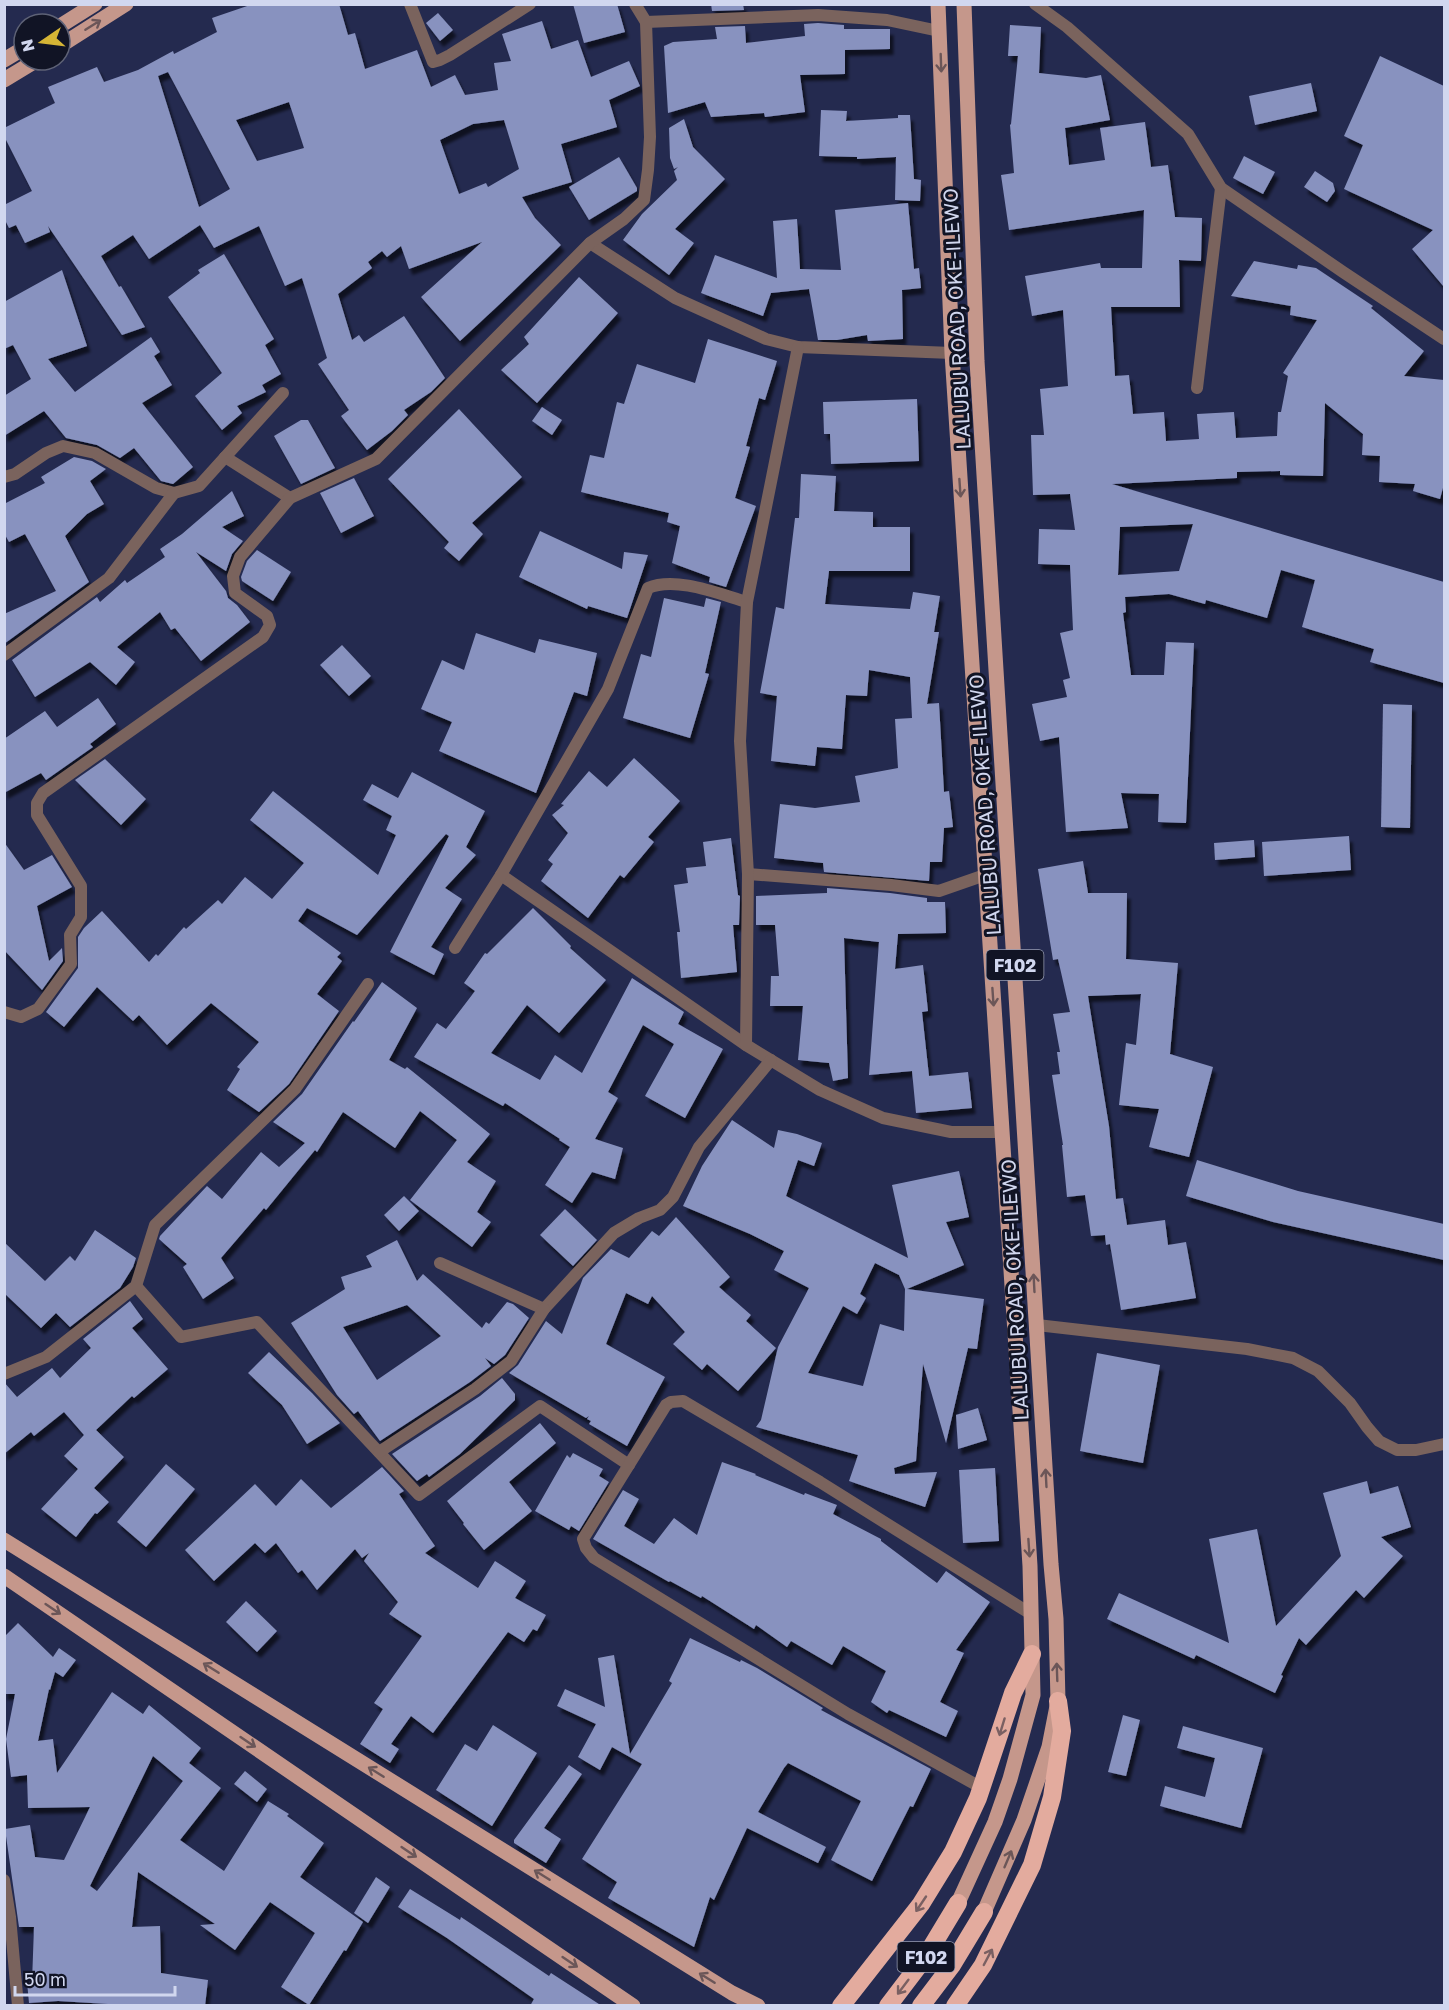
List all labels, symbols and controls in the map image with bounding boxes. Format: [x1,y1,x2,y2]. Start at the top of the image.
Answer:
north arrow [12,12,72,72]
one-way arrow [84,19,101,31]
text: N [16,37,39,54]
one-way arrow [935,52,946,72]
street label: LALUBU ROAD, OKE-ILEWO [937,188,975,450]
one-way arrow [955,478,966,498]
street label: LALUBU ROAD, OKE-ILEWO [963,674,1005,936]
road number: F102 [986,950,1044,980]
one-way arrow [987,987,998,1007]
street label: LALUBU ROAD, OKE-ILEWO [995,1159,1033,1421]
one-way arrow [1029,1273,1040,1293]
one-way arrow [1040,1468,1051,1488]
one-way arrow [1024,1538,1035,1558]
one-way arrow [44,1603,60,1615]
one-way arrow [202,1662,219,1675]
one-way arrow [1051,1663,1063,1683]
one-way arrow [996,1718,1007,1737]
one-way arrow [240,1736,257,1749]
one-way arrow [368,1765,385,1777]
one-way arrow [401,1846,417,1858]
one-way arrow [1003,1850,1014,1869]
one-way arrow [533,1868,550,1881]
one-way arrow [915,1895,927,1911]
road number: F102 [898,1942,954,1972]
one-way arrow [982,1948,994,1966]
one-way arrow [562,1956,579,1969]
scale bar [15,1959,176,1997]
text: 50 m [24,1968,66,1990]
one-way arrow [699,1971,716,1983]
one-way arrow [897,1979,909,1995]

